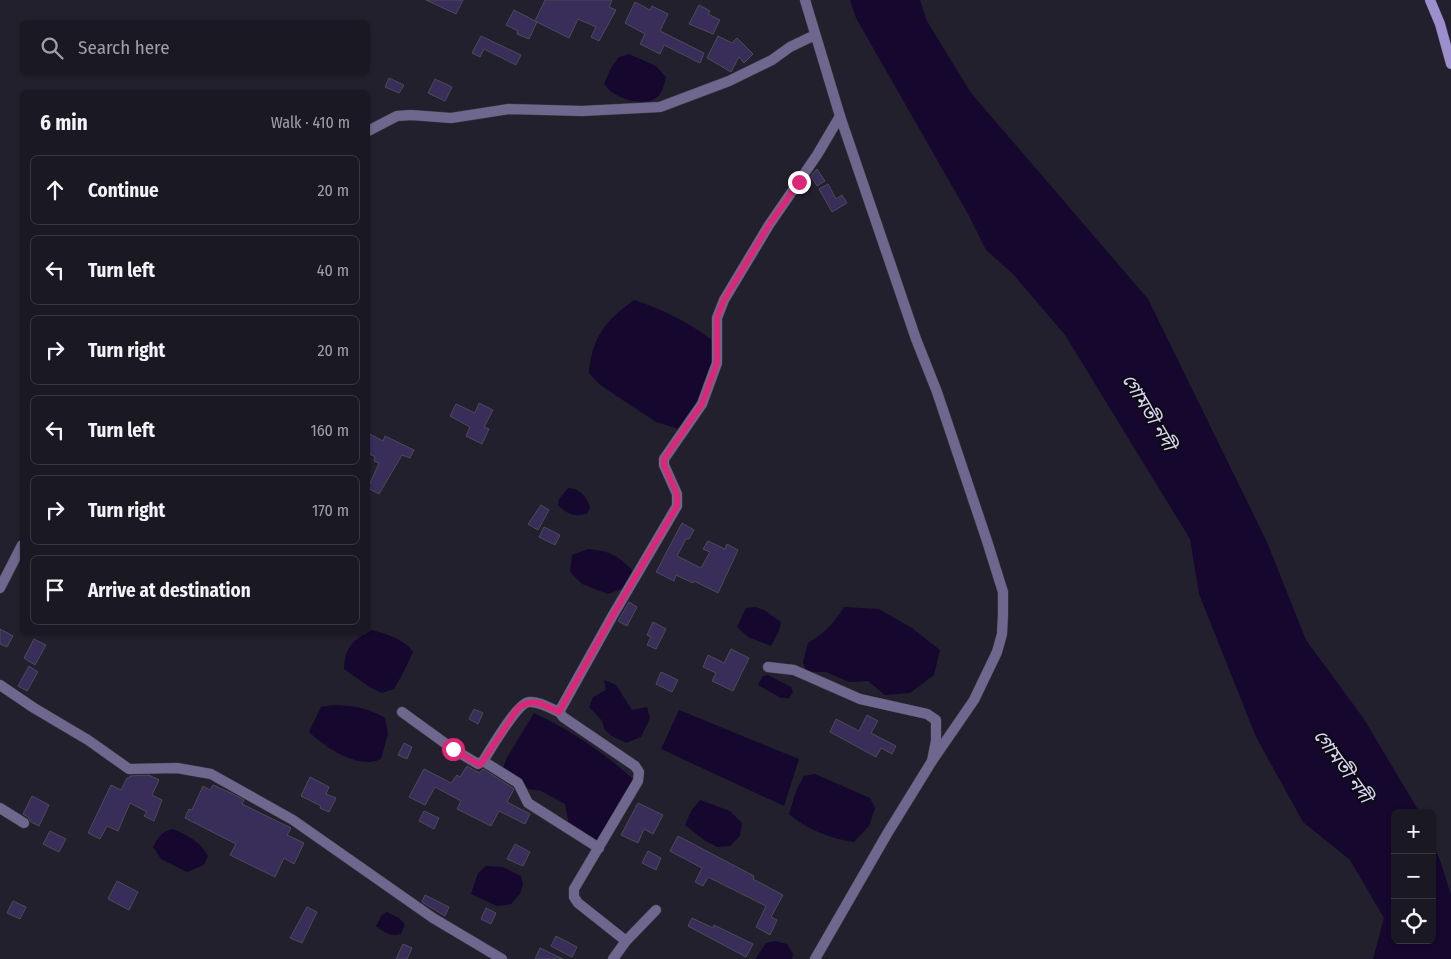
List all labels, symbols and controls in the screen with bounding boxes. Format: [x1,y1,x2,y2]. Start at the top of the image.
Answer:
search box [20,20,370,75]
icon: search [38,34,66,62]
text: Search here [78,36,170,59]
text: 6 min [40,110,88,136]
text: Walk · 410 m [271,113,350,132]
route end [788,171,811,194]
icon: ahead [41,176,69,204]
text: Continue [88,179,159,202]
text: 20 m [318,181,349,200]
icon: left [41,256,69,284]
text: Turn left [88,259,155,282]
text: 40 m [317,261,349,280]
icon: right [41,336,69,364]
text: Turn right [88,339,165,362]
text: 20 m [318,341,349,360]
water label: গোমতী নদী [1117,370,1183,458]
icon: left [41,416,69,444]
text: Turn left [88,419,155,442]
text: 160 m [310,421,349,440]
icon: right [41,496,69,524]
text: Turn right [88,499,165,522]
text: 170 m [312,501,349,520]
icon: arrive [41,576,69,604]
text: Arrive at destination [88,579,251,602]
water label: গোমতী নদী [1309,725,1380,810]
route start [442,738,465,761]
map controls [1391,809,1436,944]
button: + [1391,809,1436,854]
button: − [1391,854,1436,899]
button: locate [1391,899,1436,944]

